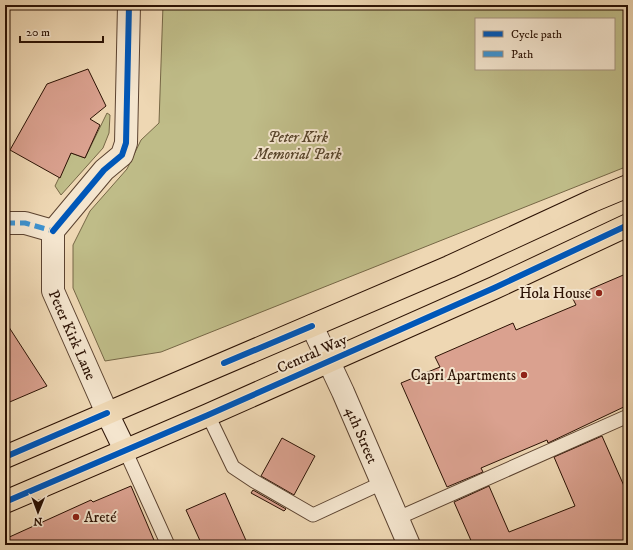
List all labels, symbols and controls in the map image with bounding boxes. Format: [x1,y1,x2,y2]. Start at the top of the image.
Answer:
scale bar [20,18,103,44]
legend [475,18,615,70]
text: 20 m [26,25,50,40]
text: Cycle path [511,27,563,42]
text: Path [511,47,534,62]
park label: Peter Kirk Memorial Park [253,128,342,164]
place label: Hola House [519,284,591,303]
street label: Peter Kirk Lane [44,287,101,383]
marker: Hola House [594,288,604,298]
street label: Central Way [274,330,351,378]
place label: Capri Apartments [411,366,516,385]
marker: Capri Apartments [519,370,529,380]
street label: 4th Street [341,404,382,467]
north arrow [18,492,58,532]
place label: Areté [84,508,117,527]
marker: Areté [71,512,81,522]
text: N [33,514,42,528]

